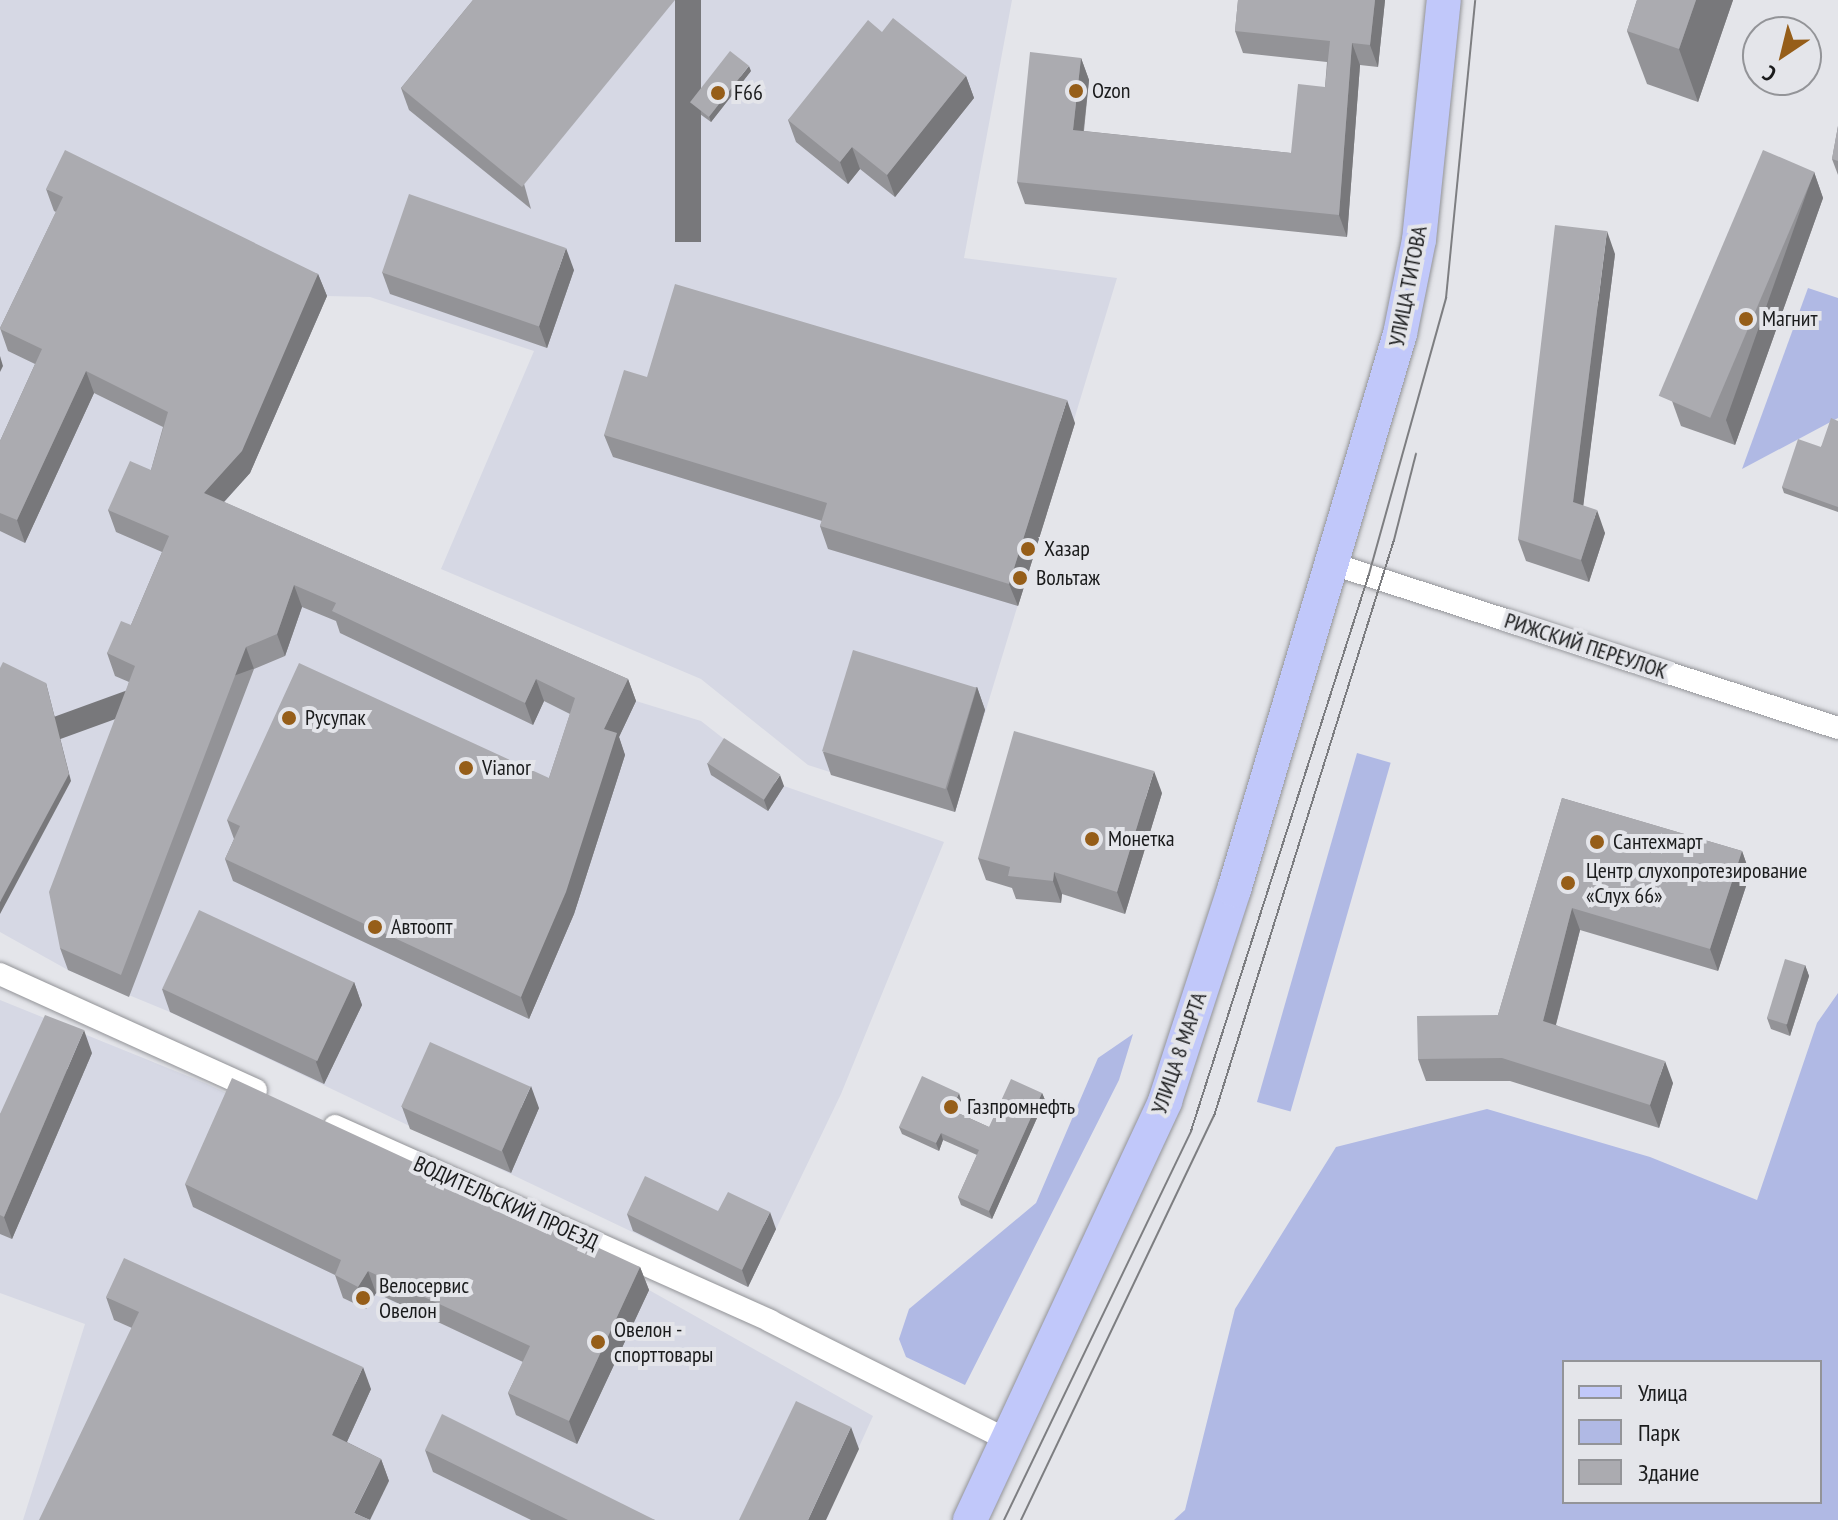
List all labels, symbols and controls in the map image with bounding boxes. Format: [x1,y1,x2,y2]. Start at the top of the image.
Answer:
north arrow [1742,16,1822,96]
text: С [1757,60,1782,88]
place label: Ozon [1092,78,1131,104]
place label: F66 [734,80,763,106]
marker: Ozon [1067,82,1085,100]
marker: F66 [709,84,727,102]
street label: УЛИЦА ТИТОВА [1383,223,1433,349]
place label: Магнит [1762,306,1818,332]
marker: Магнит [1737,310,1755,328]
place label: Хазар [1044,536,1090,562]
marker: Хазар [1019,540,1037,558]
place label: Вольтаж [1036,565,1100,591]
marker: Вольтаж [1011,569,1029,587]
street label: РИЖСКИЙ ПЕРЕУЛОК [1501,607,1671,685]
place label: Русупак [305,705,366,731]
marker: Русупак [280,709,298,727]
place label: Vianor [482,755,531,781]
marker: Vianor [457,759,475,777]
place label: Монетка [1108,826,1175,852]
place label: Сантехмарт [1613,829,1703,855]
marker: Монетка [1083,830,1101,848]
marker: Сантехмарт [1588,833,1606,851]
place label: Центр слухопротезирование «Слух 66» [1586,857,1807,908]
marker: Центр слухопротезирование «Слух 66» [1557,872,1579,894]
place label: Автоопт [391,914,453,940]
marker: Автоопт [366,918,384,936]
street label: УЛИЦА 8 МАРТА [1146,988,1212,1118]
place label: Газпромнефть [967,1094,1075,1120]
marker: Газпромнефть [942,1098,960,1116]
street label: ВОДИТЕЛЬСКИЙ ПРОЕЗД [410,1150,602,1256]
place label: Велосервис Овелон [379,1272,469,1324]
marker: Велосервис Овелон [354,1289,372,1307]
place label: Овелон - спорттовары [614,1316,713,1368]
marker: Овелон - спорттовары [589,1333,607,1351]
legend [1562,1360,1822,1504]
text: Улица [1638,1377,1688,1408]
text: Парк [1638,1417,1680,1448]
text: Здание [1638,1457,1699,1488]

